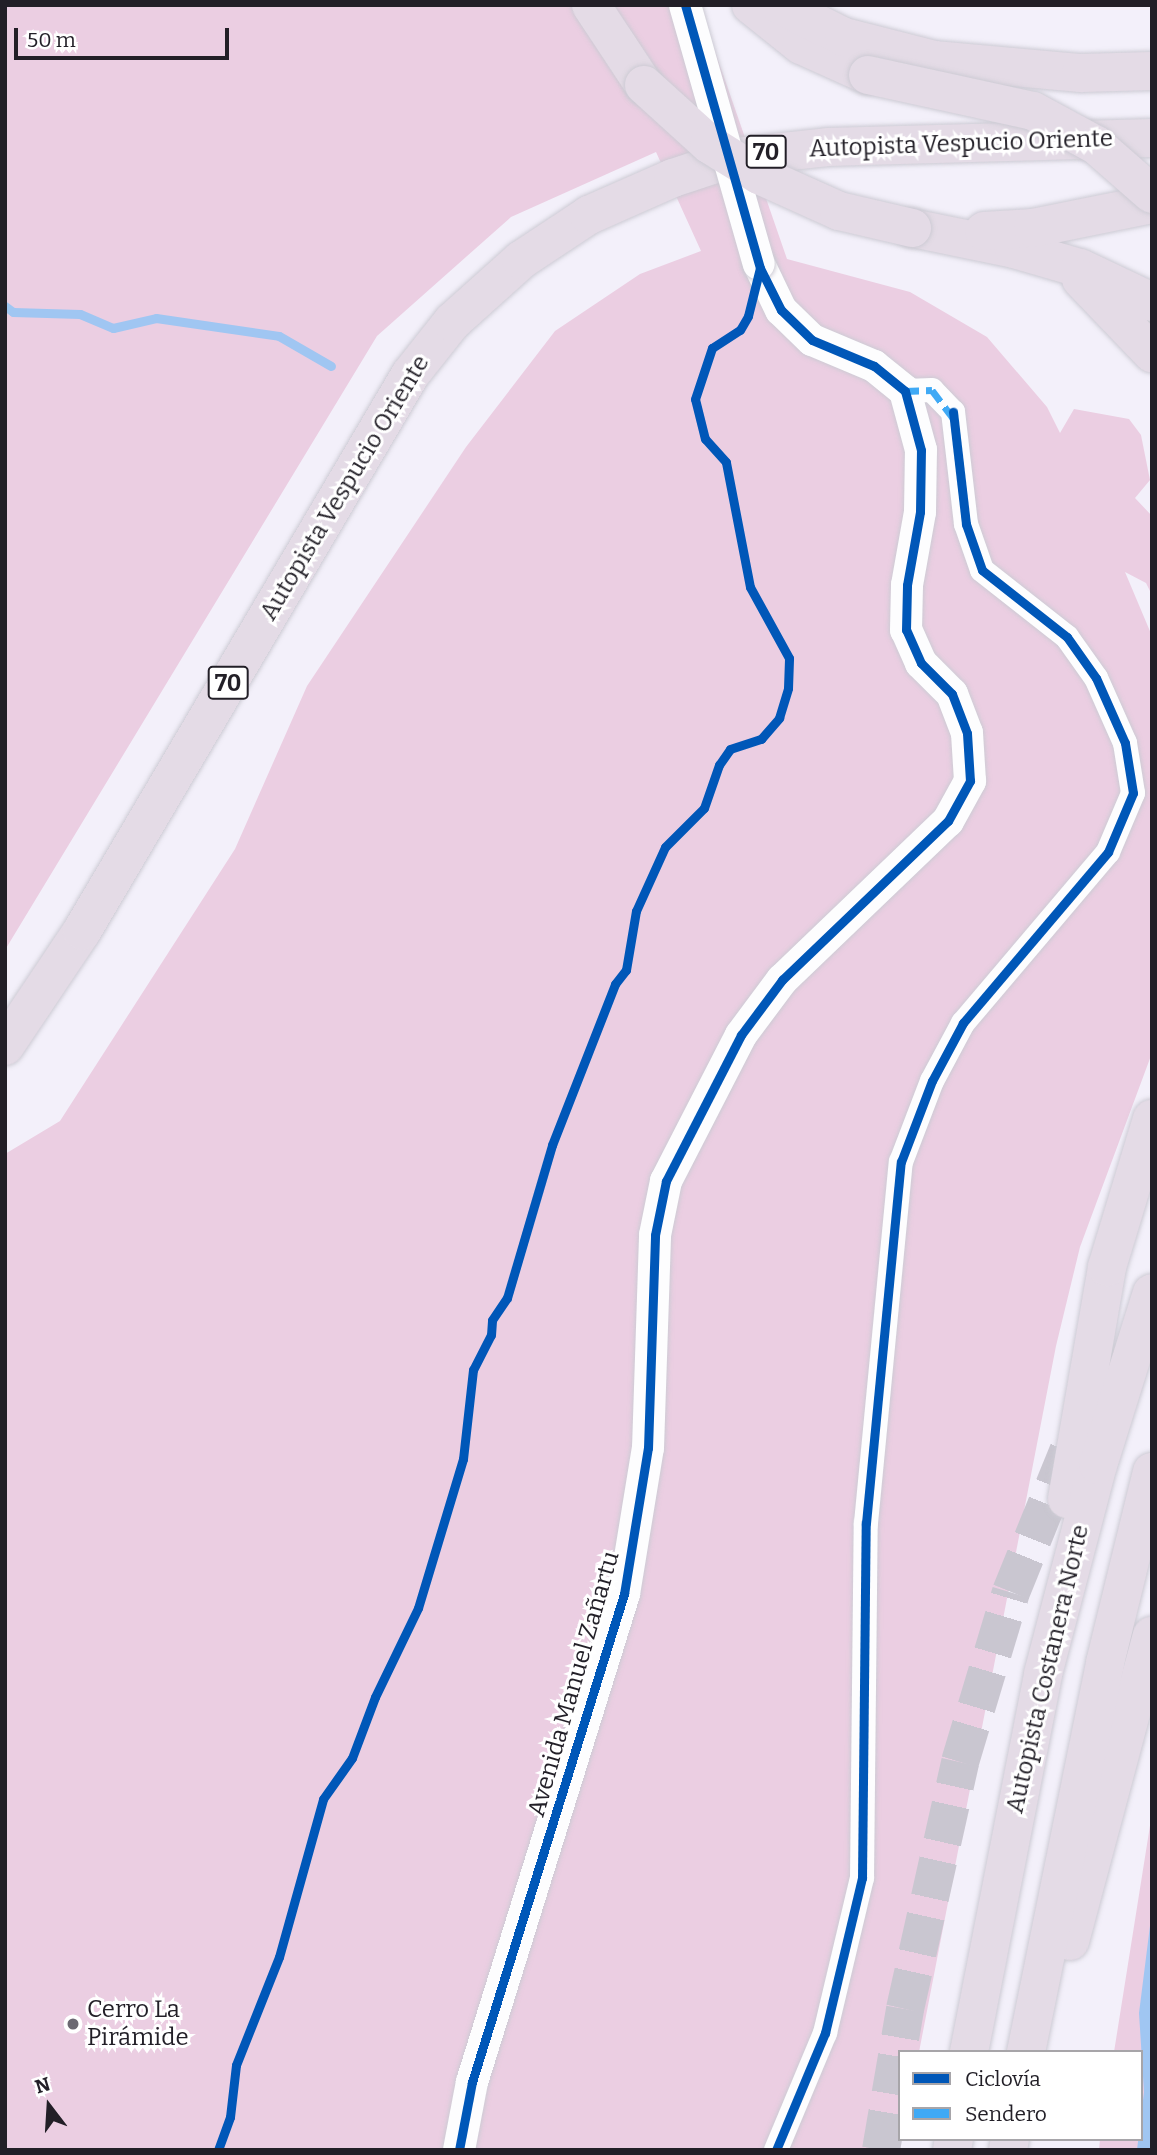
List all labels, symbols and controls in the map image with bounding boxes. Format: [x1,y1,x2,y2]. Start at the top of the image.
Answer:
scale bar [18,14,233,58]
text: 50 m [27,27,76,53]
street label: Autopista Vespucio Oriente [809,124,1113,164]
road number: 70 [745,132,787,172]
street label: Autopista Vespucio Oriente [254,350,436,626]
road number: 70 [207,664,249,702]
street label: Autopista Costanera Norte [1001,1522,1095,1816]
street label: Avenida Manuel Zañartu [522,1548,626,1820]
place label: Cerro La Pirámide [87,1996,189,2052]
marker: Cerro La Pirámide [65,2016,81,2032]
legend [898,2050,1143,2141]
text: Ciclovía [965,2066,1041,2092]
north arrow [14,2071,84,2141]
text: N [32,2072,53,2099]
text: Sendero [965,2101,1047,2127]

